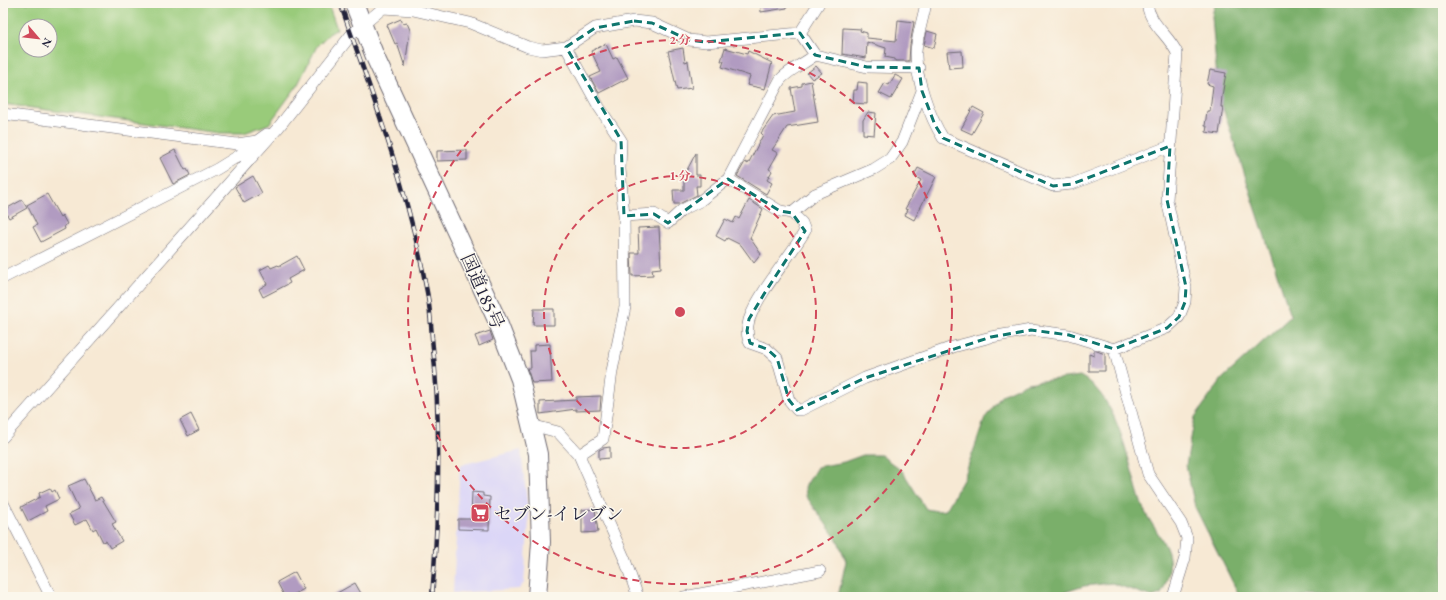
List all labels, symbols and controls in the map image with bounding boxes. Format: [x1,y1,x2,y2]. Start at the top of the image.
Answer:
north arrow [18,18,58,58]
text: 2 分 [669,32,691,48]
text: N [39,35,55,50]
text: 1 分 [669,168,691,184]
street label: 国道185号 [456,250,510,332]
centre of rings [673,305,687,319]
supermarket icon: セブン-イレブン [469,502,491,524]
place label: セブン-イレブン [494,502,624,525]

